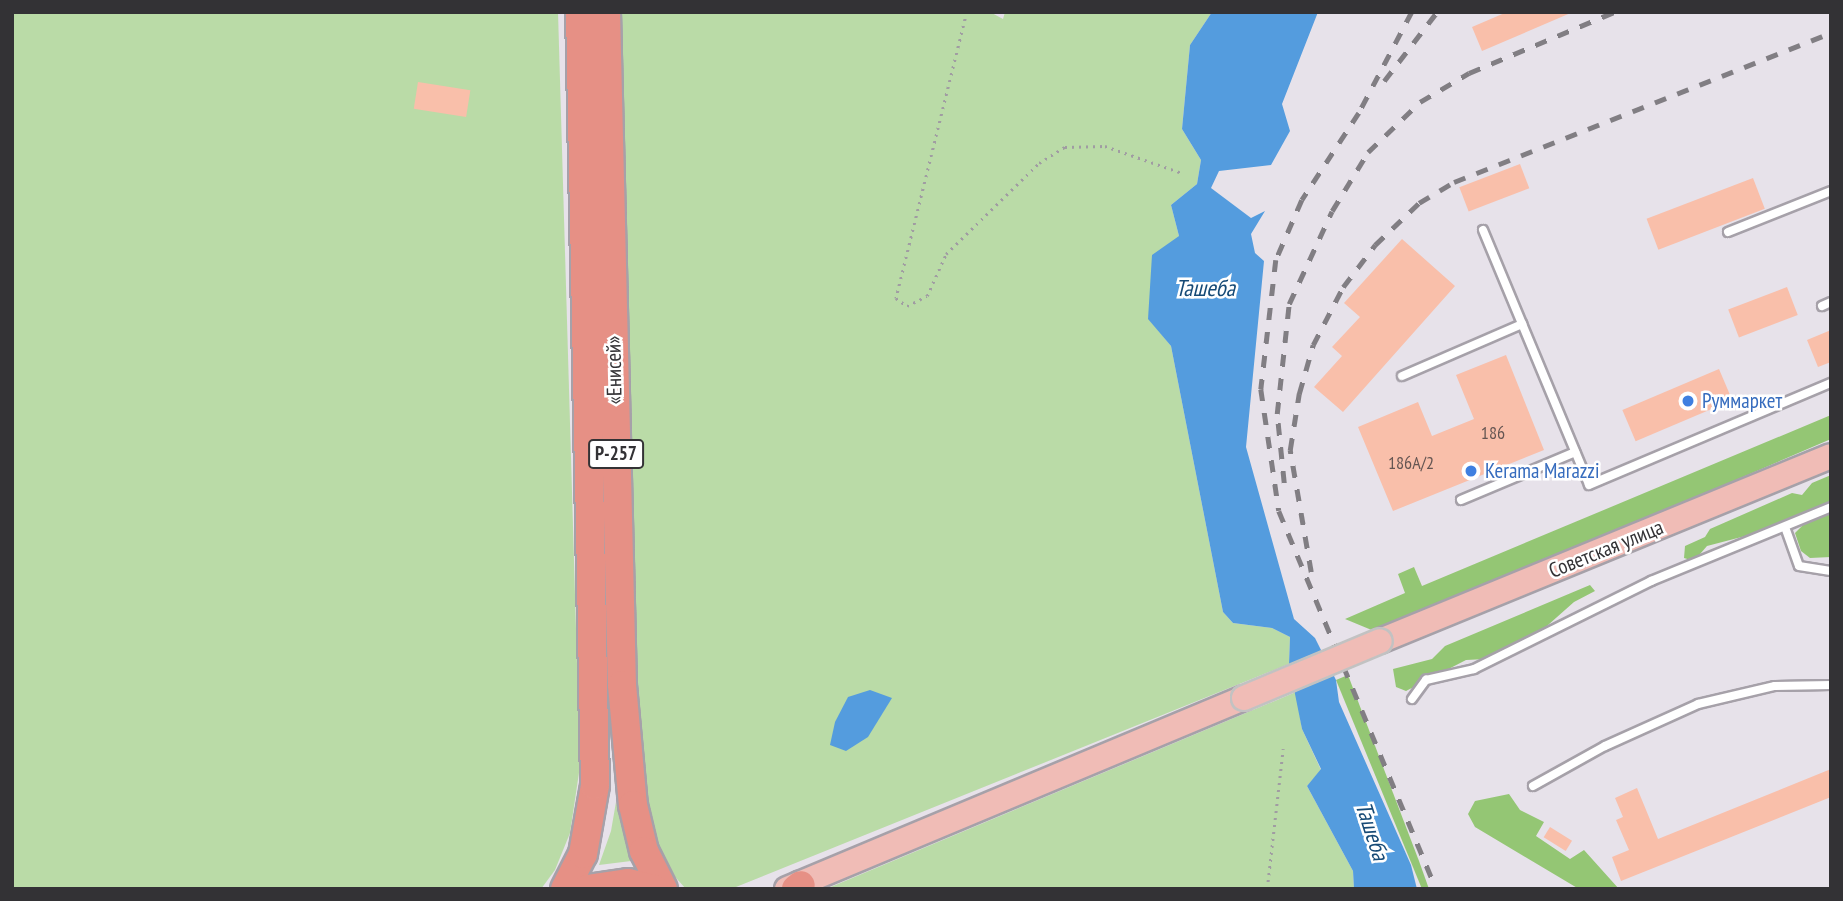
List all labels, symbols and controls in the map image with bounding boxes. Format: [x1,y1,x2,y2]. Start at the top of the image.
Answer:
water label: Ташеба [1175,274,1235,302]
street label: «Енисей» [601,336,627,404]
place label: Руммаркет [1702,388,1782,414]
marker: Руммаркет [1680,393,1696,409]
house number: 186 [1481,422,1505,444]
road number: Р-257 [588,438,644,470]
house number: 186А/2 [1388,452,1434,474]
place label: Kerama Marazzi [1485,458,1599,484]
marker: Kerama Marazzi [1463,463,1479,479]
street label: Советская улица [1545,515,1667,583]
water label: Ташеба [1350,798,1394,864]

